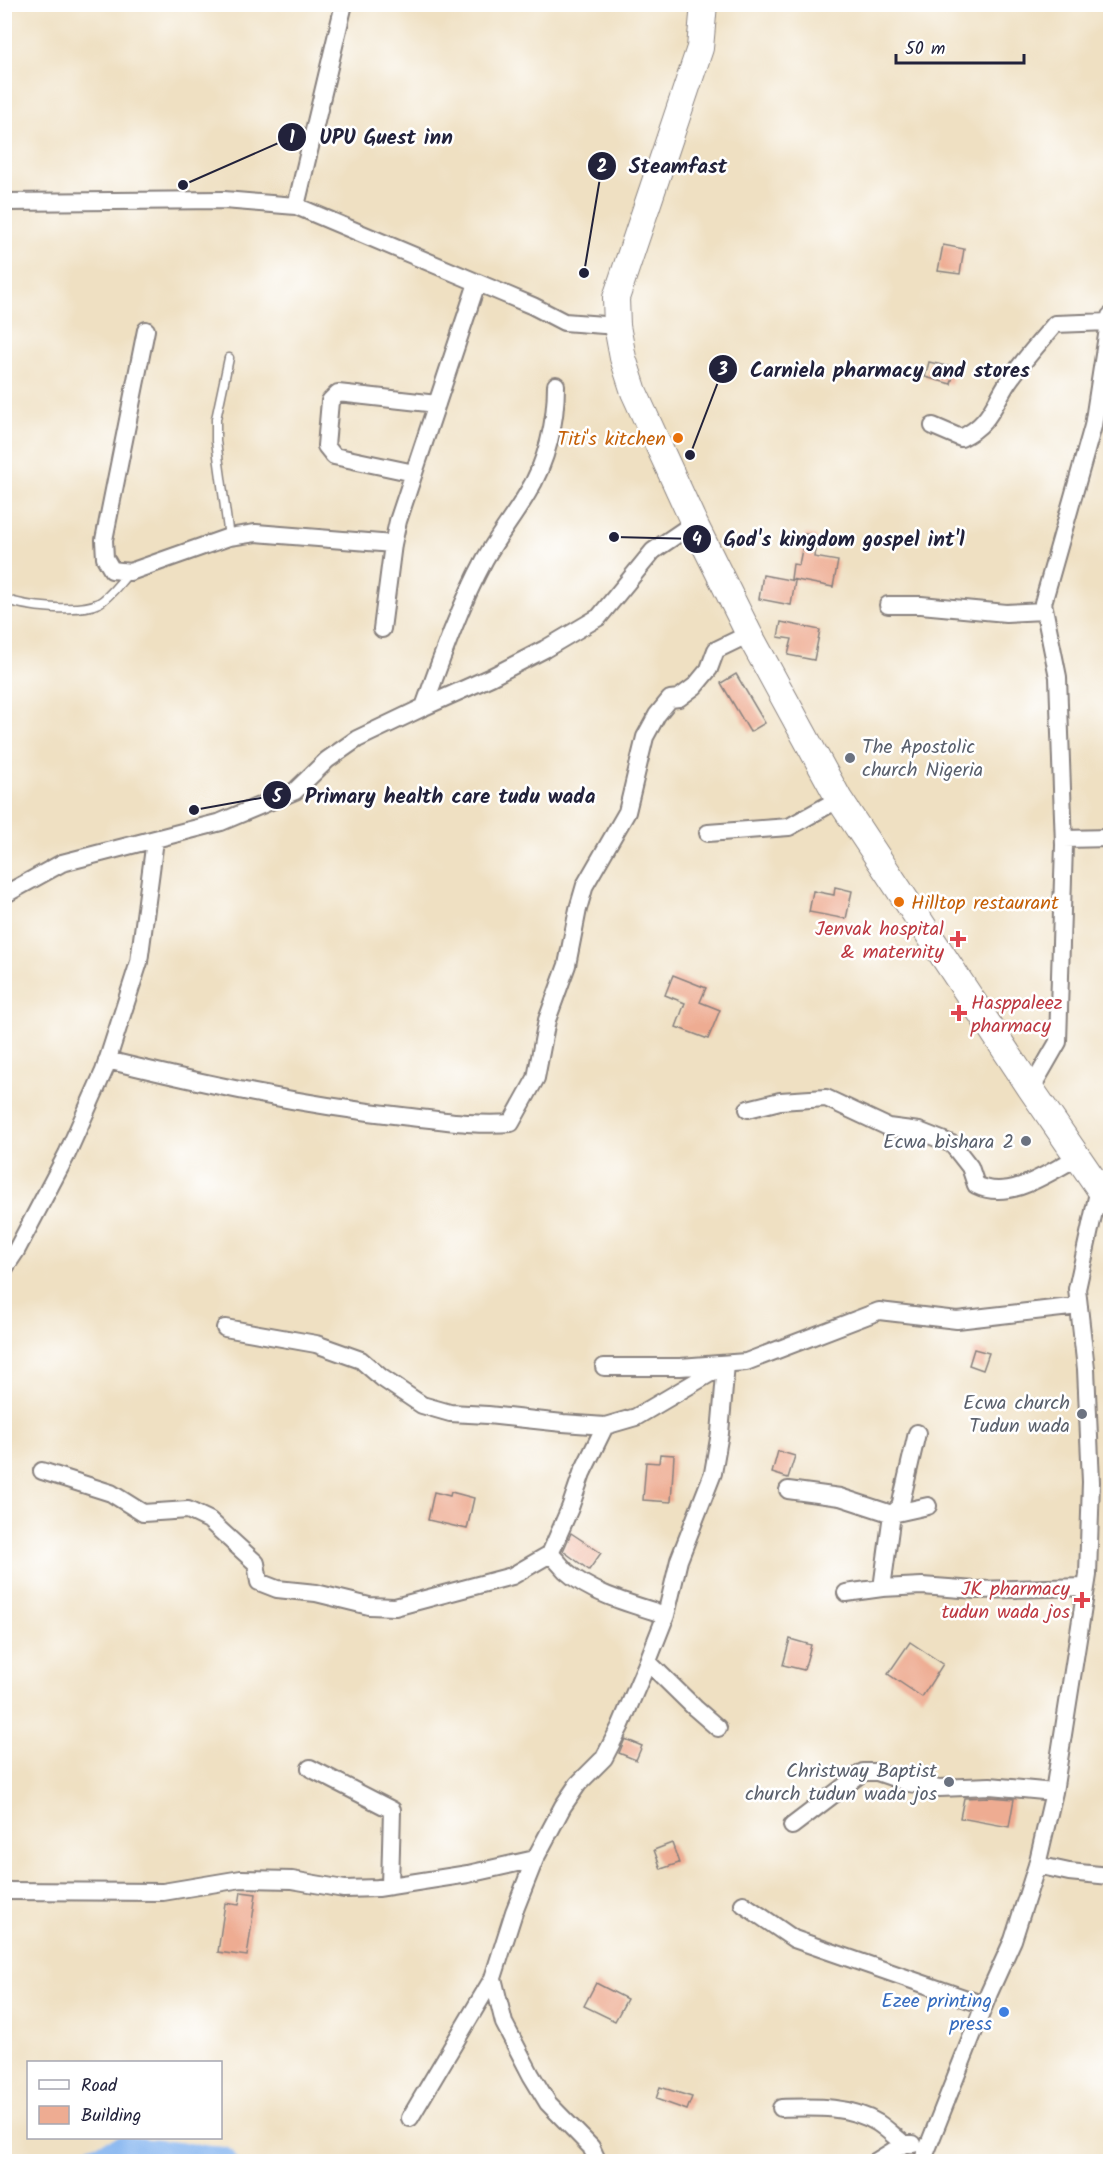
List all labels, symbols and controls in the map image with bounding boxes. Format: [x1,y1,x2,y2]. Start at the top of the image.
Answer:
scale bar [896,27,1024,65]
text: 50 m [905,35,945,64]
callout: UPU Guest inn [277,118,465,157]
text: UPU Guest inn [319,122,453,155]
text: 1 [289,124,295,153]
callout: Steamfast [587,146,740,185]
text: Steamfast [629,151,728,184]
text: 2 [597,153,607,182]
callout: Carniela pharmacy and stores [708,350,1042,389]
text: Carniela pharmacy and stores [750,355,1030,388]
text: 3 [717,356,728,385]
place label: Titi's kitchen [557,424,666,456]
marker: Titi's kitchen [671,431,685,445]
callout: God's kingdom gospel int'l [682,519,977,558]
text: God's kingdom gospel int'l [723,524,965,557]
text: 4 [692,526,702,555]
place label: The Apostolic church Nigeria [862,732,983,787]
marker: The Apostolic church Nigeria [843,751,857,765]
callout: Primary health care tudu wada [262,776,607,815]
text: Primary health care tudu wada [305,781,596,814]
text: 5 [271,783,283,812]
place label: Hilltop restaurant [911,888,1059,920]
marker: Hilltop restaurant [892,895,906,909]
place label: Jenvak hospital & maternity [815,914,945,969]
marker: Jenvak hospital & maternity [949,930,967,948]
place label: Hasppaleez pharmacy [970,988,1063,1043]
marker: Hasppaleez pharmacy [952,1006,966,1020]
place label: Ecwa bishara 2 [883,1127,1014,1159]
marker: Ecwa bishara 2 [1019,1134,1033,1148]
place label: Ecwa church Tudun wada [963,1388,1070,1443]
marker: Ecwa church Tudun wada [1075,1407,1089,1421]
place label: JK pharmacy tudun wada jos [941,1574,1071,1629]
marker: JK pharmacy tudun wada jos [1075,1593,1089,1607]
place label: Christway Baptist church tudun wada jos [745,1756,937,1811]
marker: Christway Baptist church tudun wada jos [942,1775,956,1789]
place label: Ezee printing press [881,1986,992,2041]
marker: Ezee printing press [997,2005,1011,2019]
legend [27,2061,222,2139]
text: Road [81,2072,118,2101]
text: Building [81,2102,141,2131]

